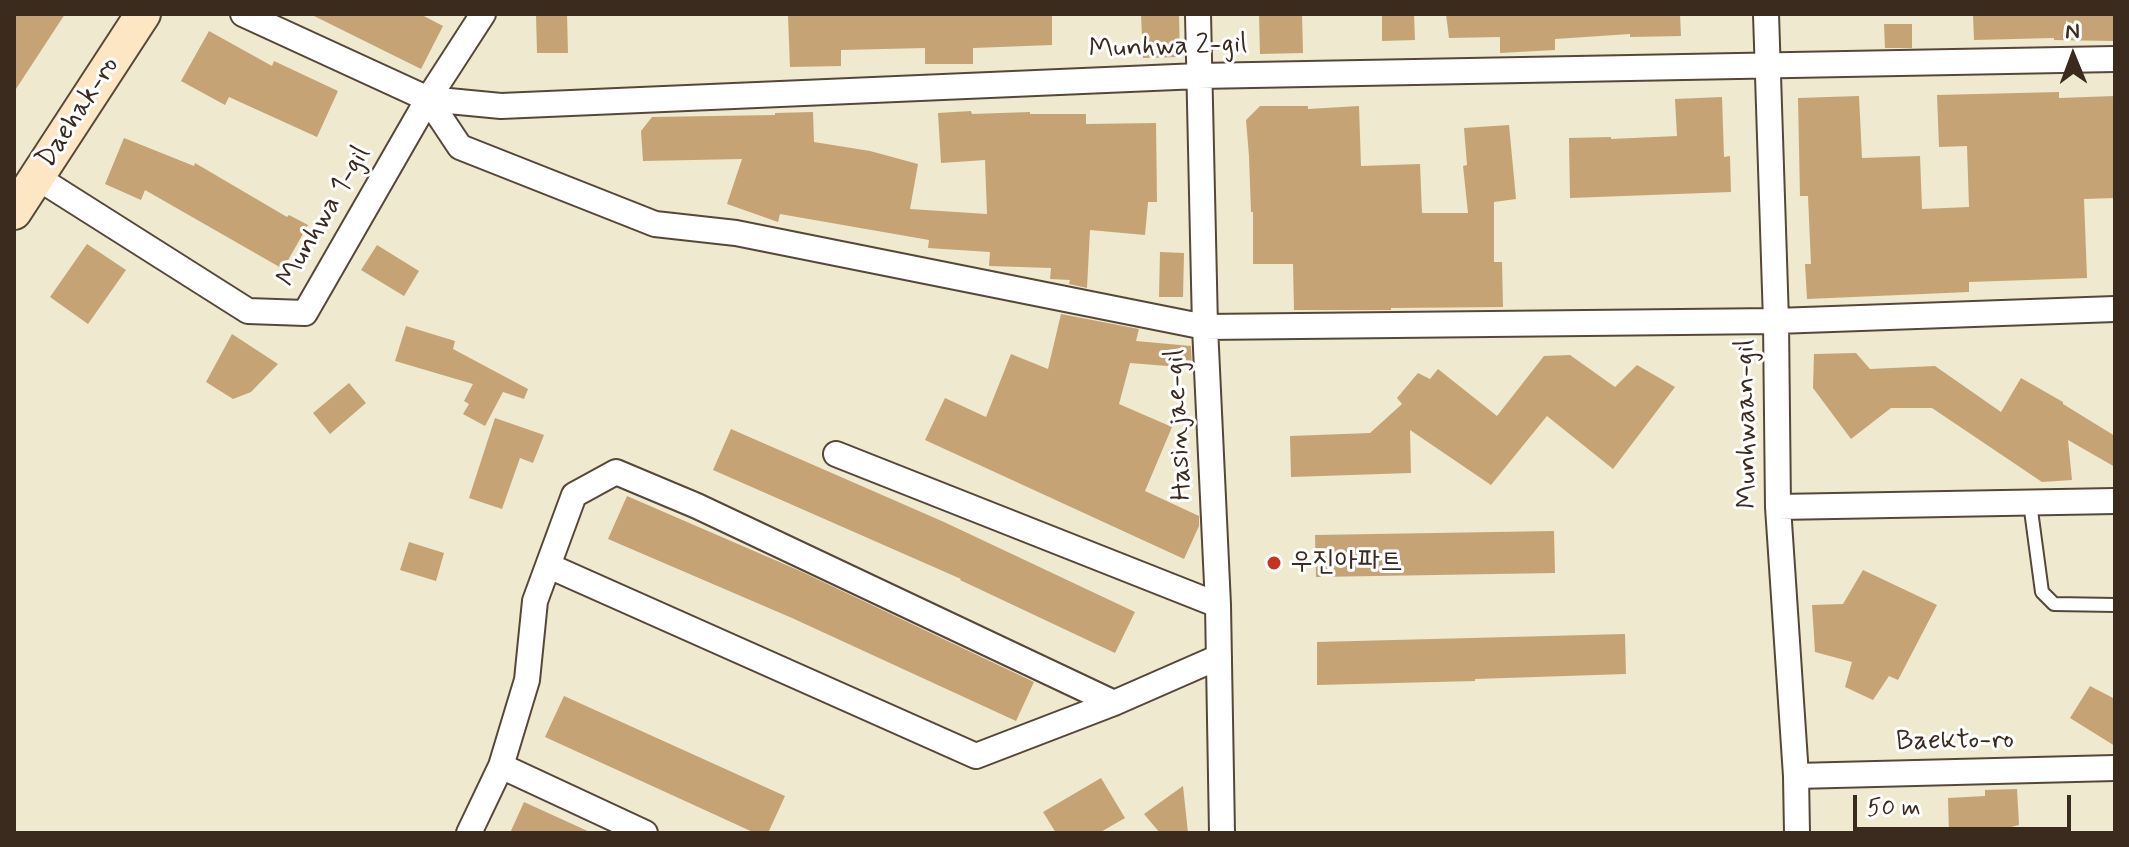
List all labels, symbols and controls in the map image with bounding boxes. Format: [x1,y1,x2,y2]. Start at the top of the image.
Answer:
north arrow [2033,16,2113,96]
text: N [2065,18,2080,46]
street label: Munhwa 2-gil [1088,28,1248,68]
street label: Daehak-ro [30,51,128,175]
street label: Munhwa 1-gil [271,141,379,293]
street label: Munhwaan-gil [1730,339,1766,509]
street label: Hasinjae-gil [1159,348,1201,502]
place label: 우진아파트 [1290,546,1403,580]
marker: 우진아파트 [1265,554,1283,572]
street label: Baekto-ro [1896,724,2014,760]
scale bar [1857,779,2075,829]
text: 50 m [1867,793,1921,824]

